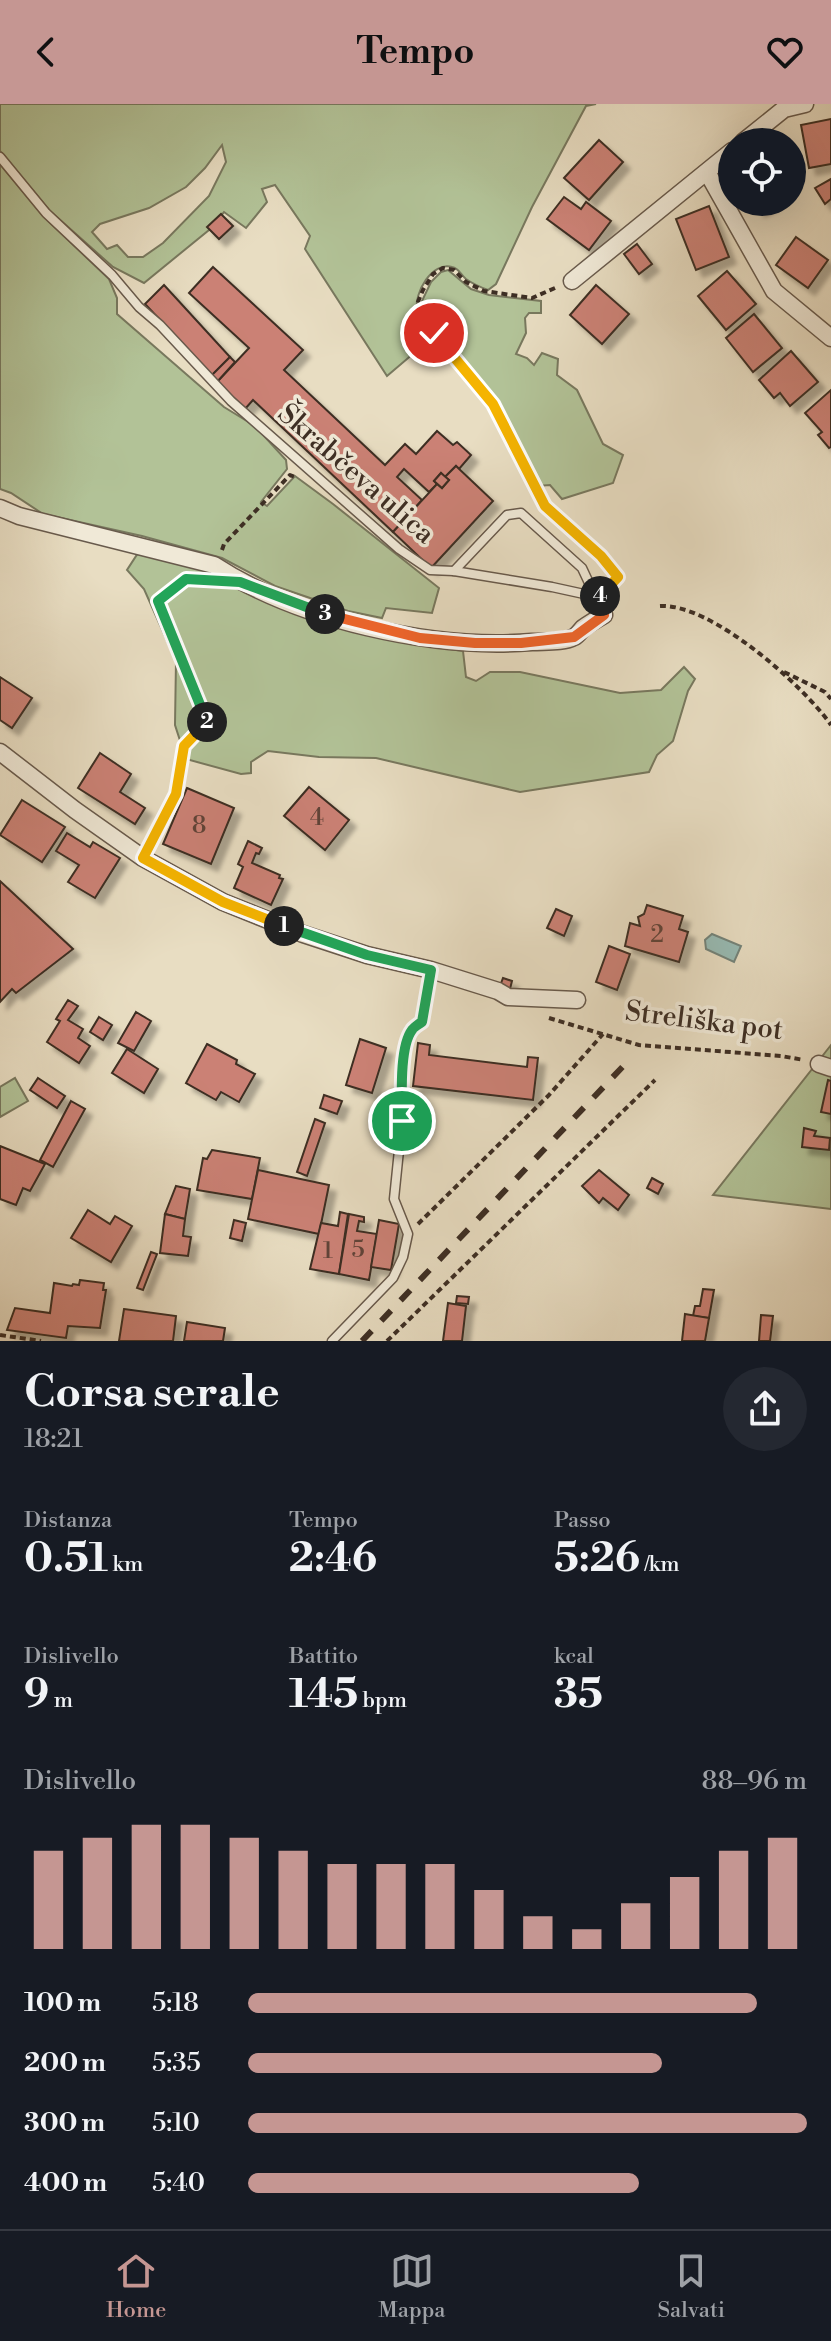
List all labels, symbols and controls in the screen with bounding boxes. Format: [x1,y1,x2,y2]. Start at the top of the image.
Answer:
icon: back [24,30,68,74]
text: Tempo [356,30,475,75]
icon: heart [763,30,807,74]
map controls [718,128,806,216]
button: locate [718,128,806,216]
pin [400,299,468,367]
icon: check [412,311,456,355]
street label: Škrabčeva ulica [270,395,444,552]
pin: 4 [580,576,620,616]
text: 4 [593,582,607,609]
pin: 3 [305,594,345,634]
text: 3 [318,600,332,627]
pin: 2 [187,702,227,742]
text: 2 [200,708,214,735]
house number: 4 [310,803,324,833]
house number: 8 [192,811,206,841]
pin: 1 [264,906,304,946]
text: 1 [279,912,289,939]
house number: 2 [650,920,664,950]
street label: Streliška pot [623,994,785,1048]
pin [368,1087,436,1155]
icon: arrive [380,1099,424,1143]
house number: 5 [351,1235,365,1265]
house number: 1 [323,1236,334,1266]
text: Corsa serale [24,1365,280,1420]
button: share [723,1367,807,1451]
text: 18:21 [24,1423,83,1455]
text: Distanza [24,1507,112,1534]
text: Tempo [289,1507,358,1534]
text: Passo [554,1507,611,1534]
text: 0.51 [24,1534,108,1584]
text: 2:46 [289,1534,377,1584]
text: 5:26 [554,1534,640,1584]
text: km [108,1551,143,1578]
text: /km [640,1551,679,1578]
text: Dislivello [24,1643,119,1670]
text: Battito [289,1643,358,1670]
text: kcal [554,1643,594,1670]
text: 9 [24,1670,49,1720]
text: 145 [289,1670,358,1720]
text: 35 [554,1670,603,1720]
text: m [49,1687,73,1714]
text: bpm [358,1687,407,1714]
text: Dislivello [24,1765,136,1797]
text: 88–96 m [701,1765,807,1797]
text: 100 m [24,1987,101,2019]
text: 5:18 [152,1987,199,2019]
text: 200 m [24,2047,106,2079]
text: 5:35 [152,2047,201,2079]
text: 300 m [24,2107,105,2139]
text: 5:10 [152,2107,200,2139]
text: 400 m [24,2167,107,2199]
text: 5:40 [152,2167,205,2199]
tab: Home [106,2249,166,2324]
tab: Mappa [378,2249,446,2324]
tab: Salvati [657,2249,725,2324]

